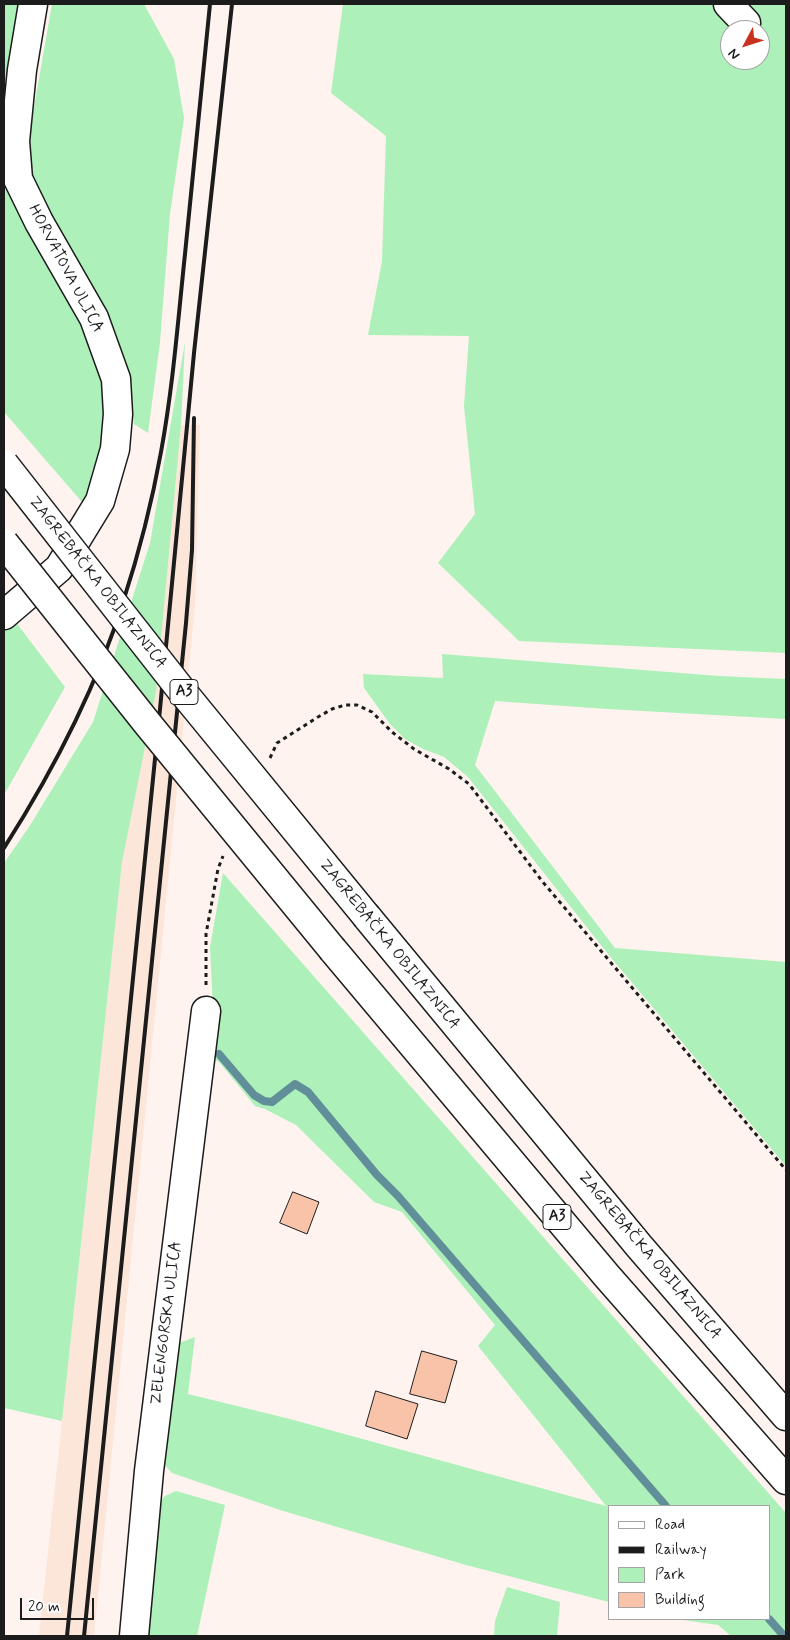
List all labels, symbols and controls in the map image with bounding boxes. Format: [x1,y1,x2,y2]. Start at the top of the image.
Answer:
north arrow [720,20,770,70]
text: N [724,45,744,63]
street label: HORVATOVA ULICA [23,202,107,336]
street label: ZAGREBAČKA OBILAZNICA [24,493,170,673]
road number: A3 [170,680,198,704]
street label: ZAGREBAČKA OBILAZNICA [314,856,464,1034]
street label: ZAGREBAČKA OBILAZNICA [573,1168,725,1344]
road number: A3 [543,1204,571,1230]
street label: ZELENGORSKA ULICA [147,1240,187,1406]
legend [608,1505,770,1620]
text: Road [655,1515,685,1535]
text: Railway [655,1540,707,1560]
text: Park [655,1565,685,1585]
scale bar [22,1588,96,1620]
text: Building [655,1590,705,1610]
text: 20 m [28,1597,60,1617]

